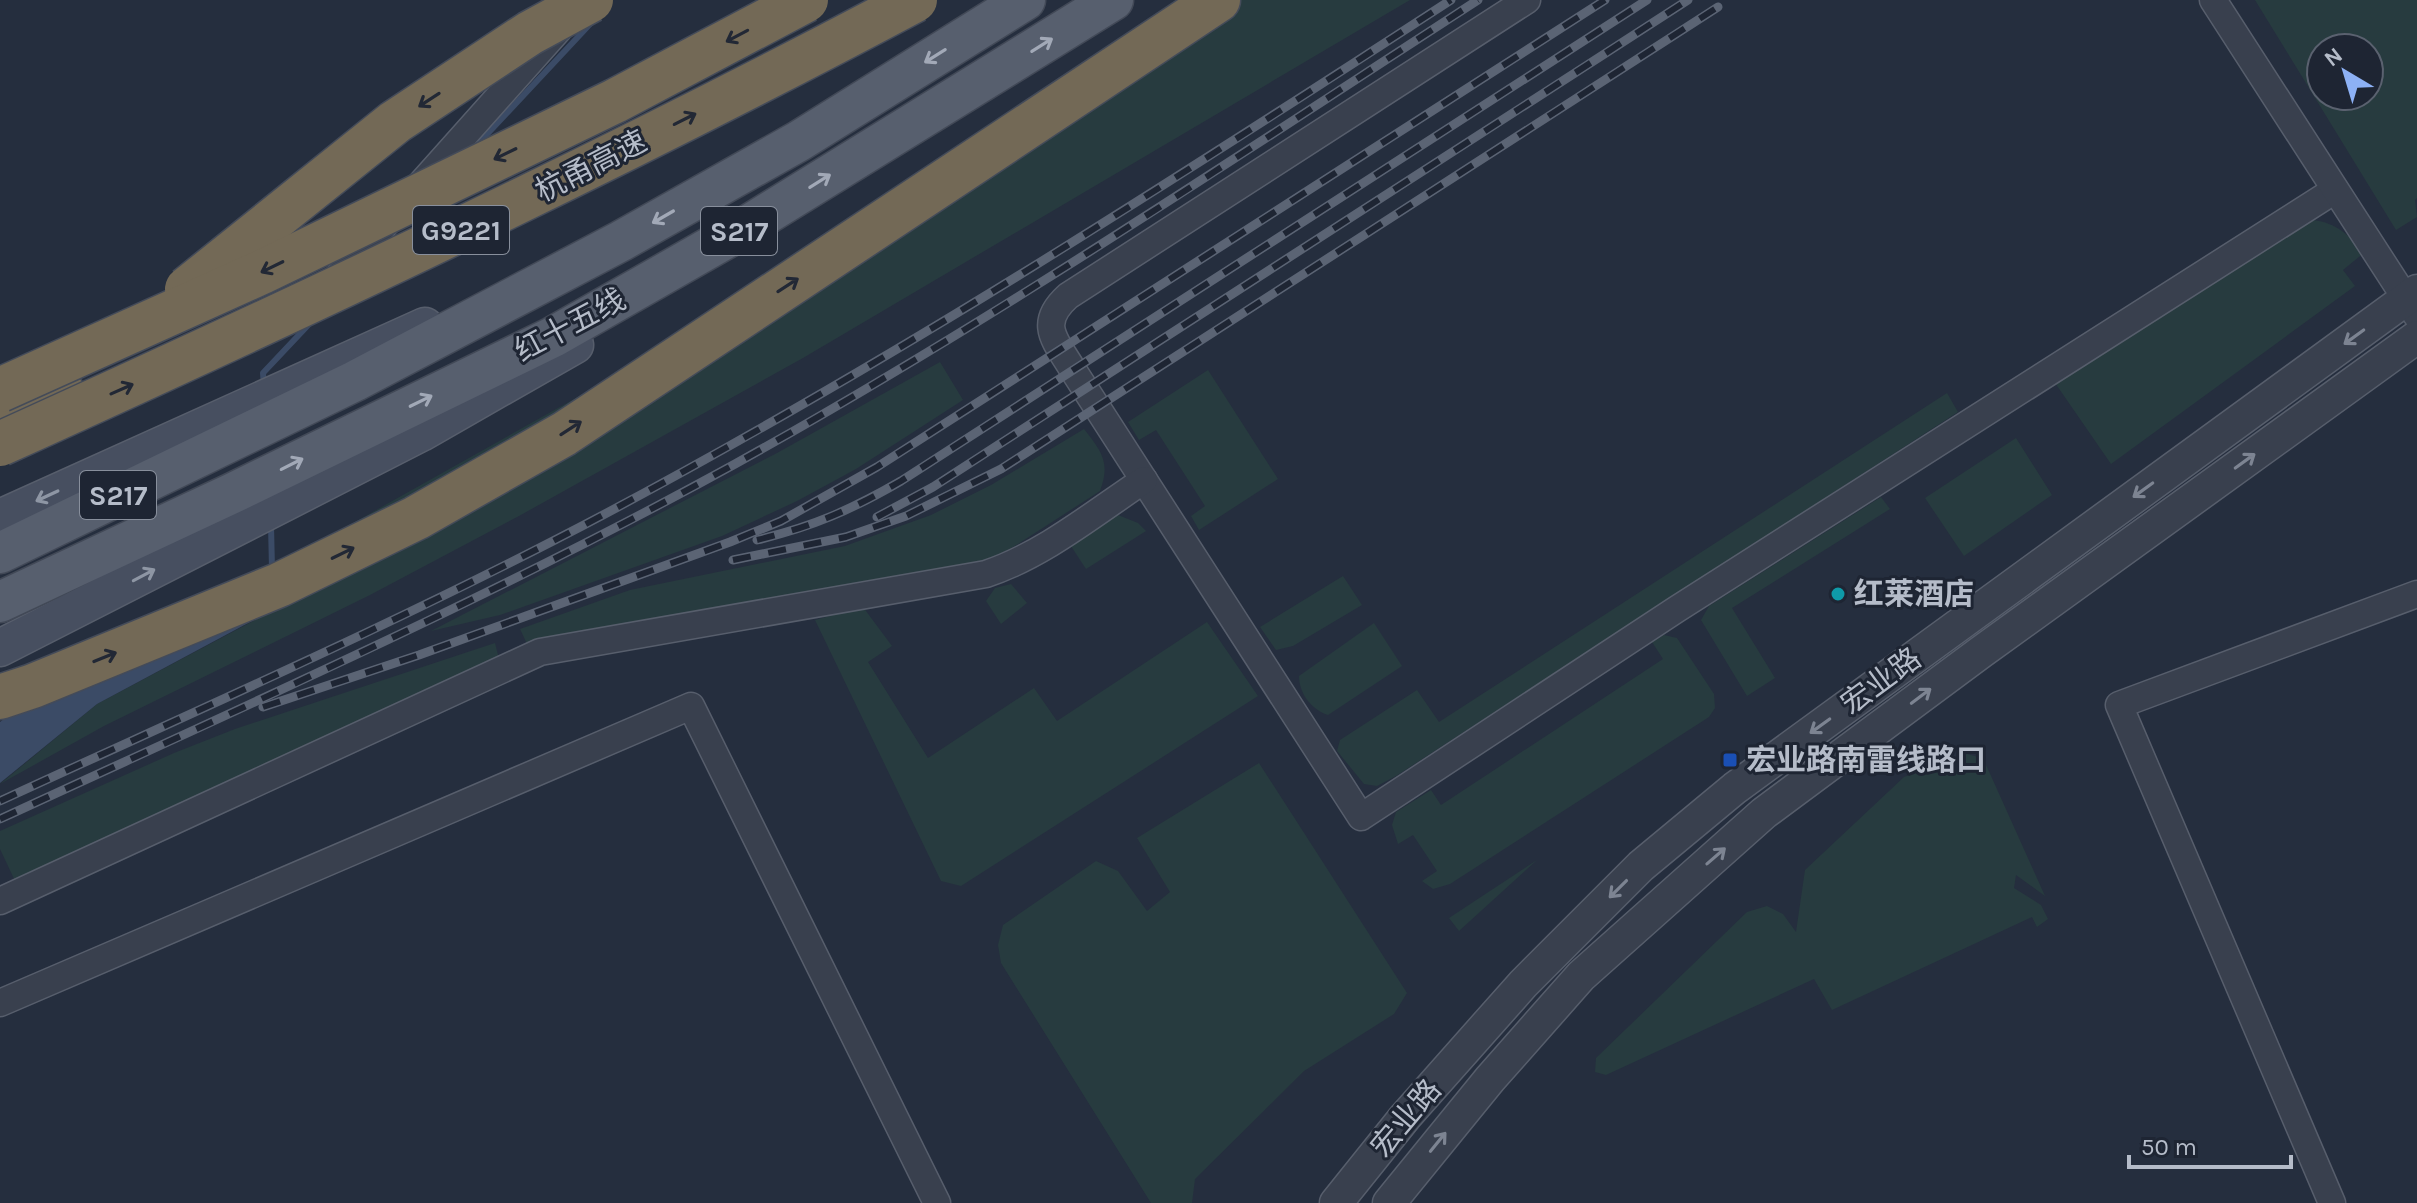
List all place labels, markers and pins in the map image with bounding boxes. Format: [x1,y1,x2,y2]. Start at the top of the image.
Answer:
place label: 红莱酒店 [1854,576,1974,612]
marker: 红莱酒店 [1829,585,1847,603]
place label: 宏业路南雷线路口 [1746,742,1986,778]
marker: 宏业路南雷线路口 [1721,751,1739,769]

